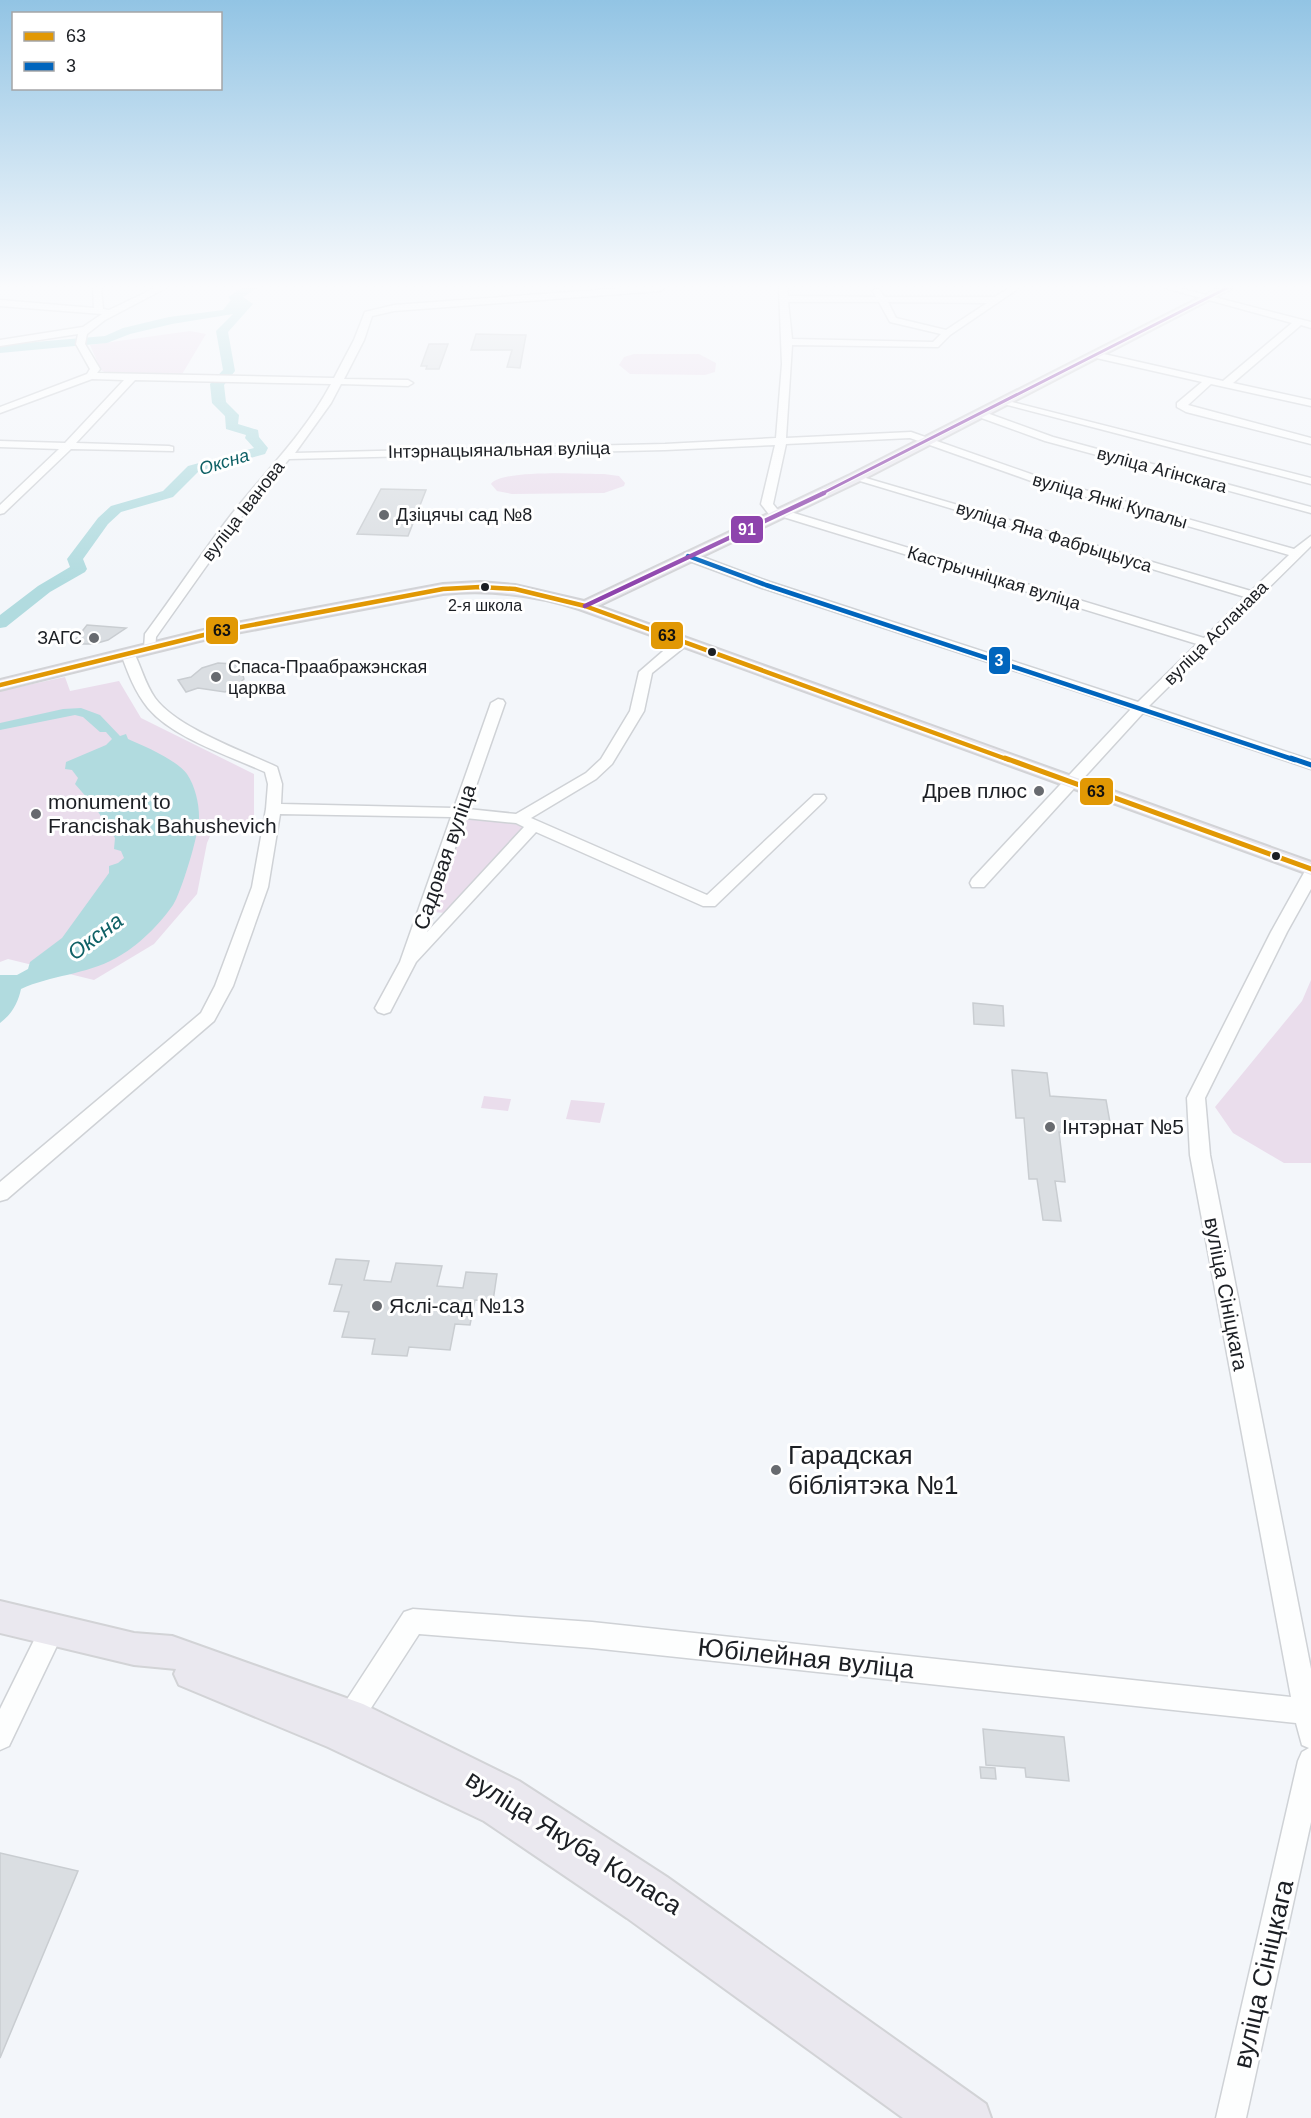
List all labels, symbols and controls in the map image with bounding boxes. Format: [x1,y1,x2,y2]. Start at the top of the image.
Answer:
legend [12,12,222,90]
text: 63 [66,26,86,46]
text: 3 [66,56,76,76]
street label: Інтэрнацыянальная вуліца [388,438,611,462]
street label: вуліца Агінскага [1095,443,1230,497]
water label: Оксна [197,445,251,479]
street label: вуліца Іванова [198,456,289,565]
street label: вуліца Янкі Купалы [1030,469,1190,533]
street label: вуліца Яна Фабрыцыуса [954,498,1155,577]
place label: Дзіцячы сад №8 [396,505,532,525]
marker: Дзіцячы сад №8 [377,508,391,522]
line badge: 91 [730,515,764,544]
text: 91 [738,521,756,538]
street label: Кастрычніцкая вуліца [905,542,1084,614]
street label: вуліца Асланава [1160,576,1273,689]
marker: 2-я школа [479,581,491,593]
place label: 2-я школа [448,597,522,614]
line badge: 63 [205,616,239,645]
line badge: 63 [650,621,684,650]
text: 63 [213,622,231,639]
text: 63 [658,627,676,644]
place label: ЗАГС [37,628,82,648]
marker: ЗАГС [87,631,101,645]
unlabelled marker [706,646,718,658]
line badge: 3 [988,646,1011,675]
text: 3 [995,652,1004,669]
place label: Спаса-Праабражэнская царква [228,657,427,698]
marker: Спаса-Праабражэнская царква [209,670,223,684]
line badge: 63 [1079,777,1114,806]
place label: Древ плюс [923,779,1027,802]
street label: Садовая вуліца [409,781,480,933]
text: 63 [1087,783,1105,800]
marker: Древ плюс [1032,784,1046,798]
place label: monument to Francishak Bahushevich [48,790,277,837]
marker: monument to Francishak Bahushevich [29,807,43,821]
unlabelled marker [1270,850,1282,862]
water label: Оксна [63,908,128,965]
place label: Інтэрнат №5 [1062,1115,1184,1138]
marker: Інтэрнат №5 [1043,1120,1057,1134]
street label: вуліца Сініцкага [1200,1215,1253,1373]
place label: Яслі-сад №13 [389,1294,525,1317]
marker: Яслі-сад №13 [370,1299,384,1313]
place label: Гарадская бібліятэка №1 [788,1440,959,1500]
marker: Гарадская бібліятэка №1 [769,1463,783,1477]
street label: Юбілейная вуліца [696,1632,916,1684]
street label: вуліца Якуба Коласа [460,1763,688,1921]
street label: вуліца Сініцкага [1227,1876,1299,2071]

